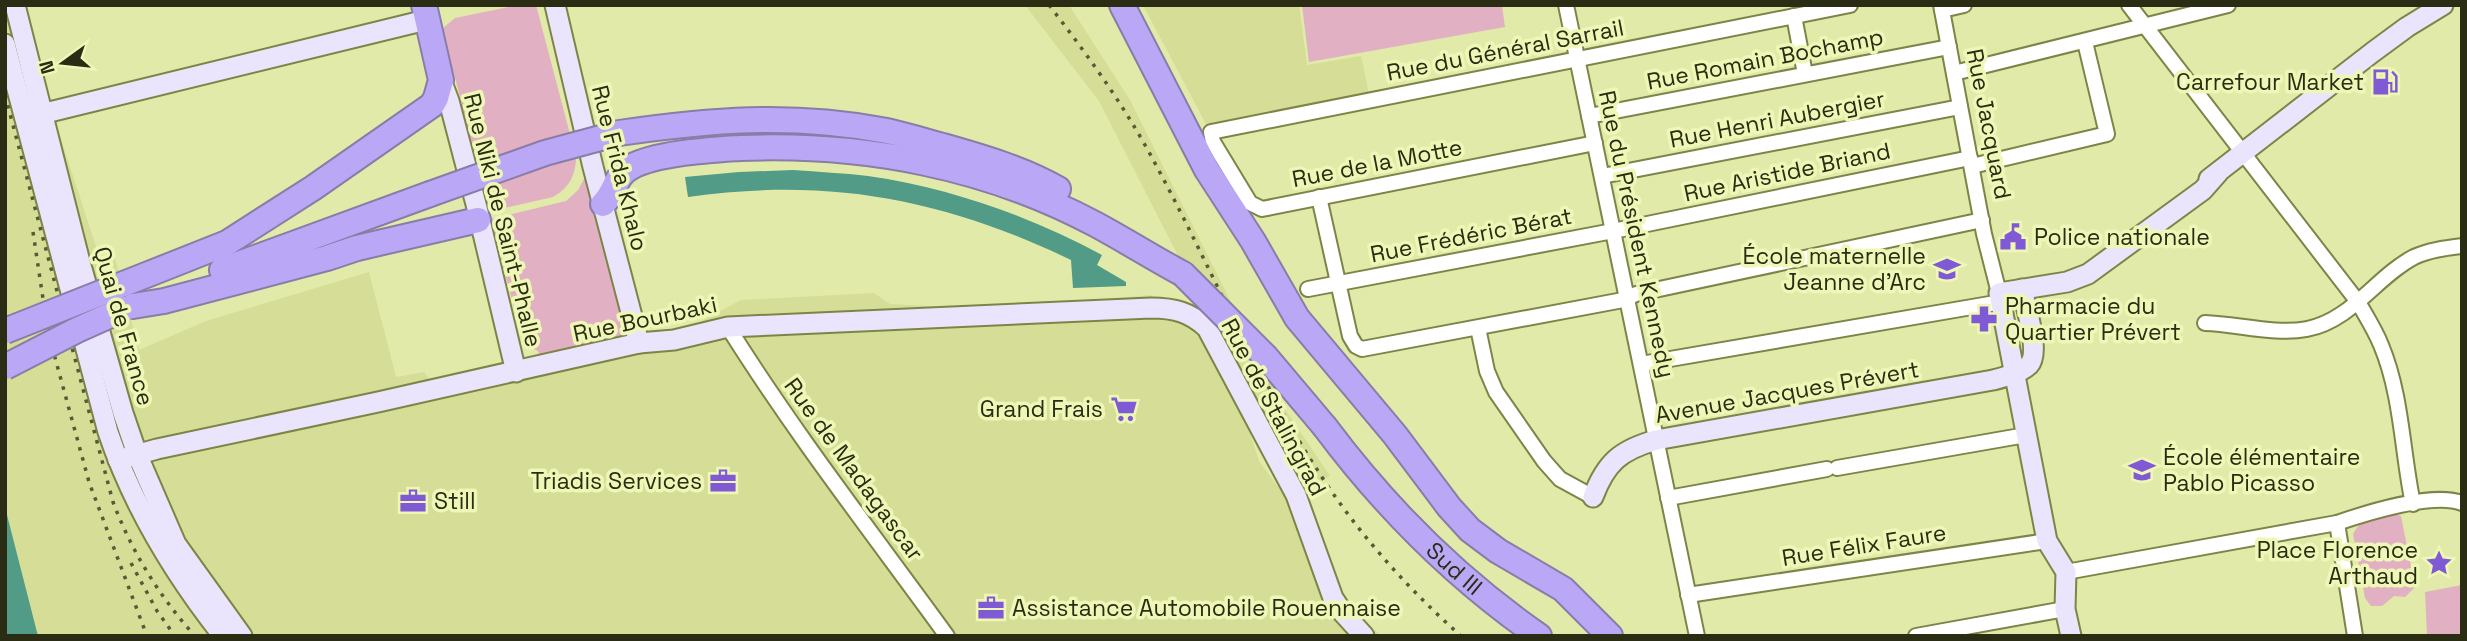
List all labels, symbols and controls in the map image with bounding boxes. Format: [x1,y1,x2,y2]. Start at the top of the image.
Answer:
street label: Rue du Général Sarrail [1384,12,1626,88]
street label: Rue Romain Bochamp [1644,21,1886,97]
north arrow [28,28,98,98]
street label: Rue Jacquard [1960,46,2018,202]
text: N [33,58,61,77]
place label: Carrefour Market [2176,67,2364,97]
fuel station icon: Carrefour Market [2370,67,2400,97]
street label: Rue Frida Khalo [585,82,655,254]
street label: Rue Henri Aubergier [1667,83,1887,155]
street label: Rue du Président Kennedy [1592,88,1682,380]
street label: Rue Niki de Saint-Phalle [457,90,549,350]
street label: Rue de la Motte [1289,132,1465,194]
street label: Rue Aristide Briand [1681,135,1893,209]
street label: Rue Frédéric Bérat [1368,201,1574,269]
public building icon: Police nationale [1998,222,2028,252]
place label: Police nationale [2034,222,2210,252]
place label: École maternelle Jeanne d'Arc [1743,241,1926,297]
street label: Quai de France [87,243,161,409]
school or university icon: École maternelle Jeanne d'Arc [1932,254,1962,284]
street label: Rue Bourbaki [570,289,720,349]
place label: Pharmacie du Quartier Prévert [2005,291,2181,347]
pharmacy icon: Pharmacie du Quartier Prévert [1969,304,1999,334]
street label: Rue de Stalingrad [1215,313,1333,501]
street label: Avenue Jacques Prévert [1653,354,1921,430]
street label: Rue de Madagascar [778,372,930,566]
place label: Grand Frais [980,394,1103,424]
supermarket icon: Grand Frais [1109,394,1139,424]
place label: École élémentaire Pablo Picasso [2163,442,2360,498]
school or university icon: École élémentaire Pablo Picasso [2127,455,2157,485]
place label: Triadis Services [531,466,702,496]
office icon: Triadis Services [708,466,738,496]
office icon: Still [398,486,428,516]
place label: Still [434,486,476,516]
street label: Rue Félix Faure [1780,517,1948,573]
street label: Sud III [1420,535,1489,602]
place label: Place Florence Arthaud [2257,535,2418,591]
place icon: Place Florence Arthaud [2424,548,2454,578]
office icon: Assistance Automobile Rouennaise [976,593,1006,623]
place label: Assistance Automobile Rouennaise [1012,593,1401,623]

